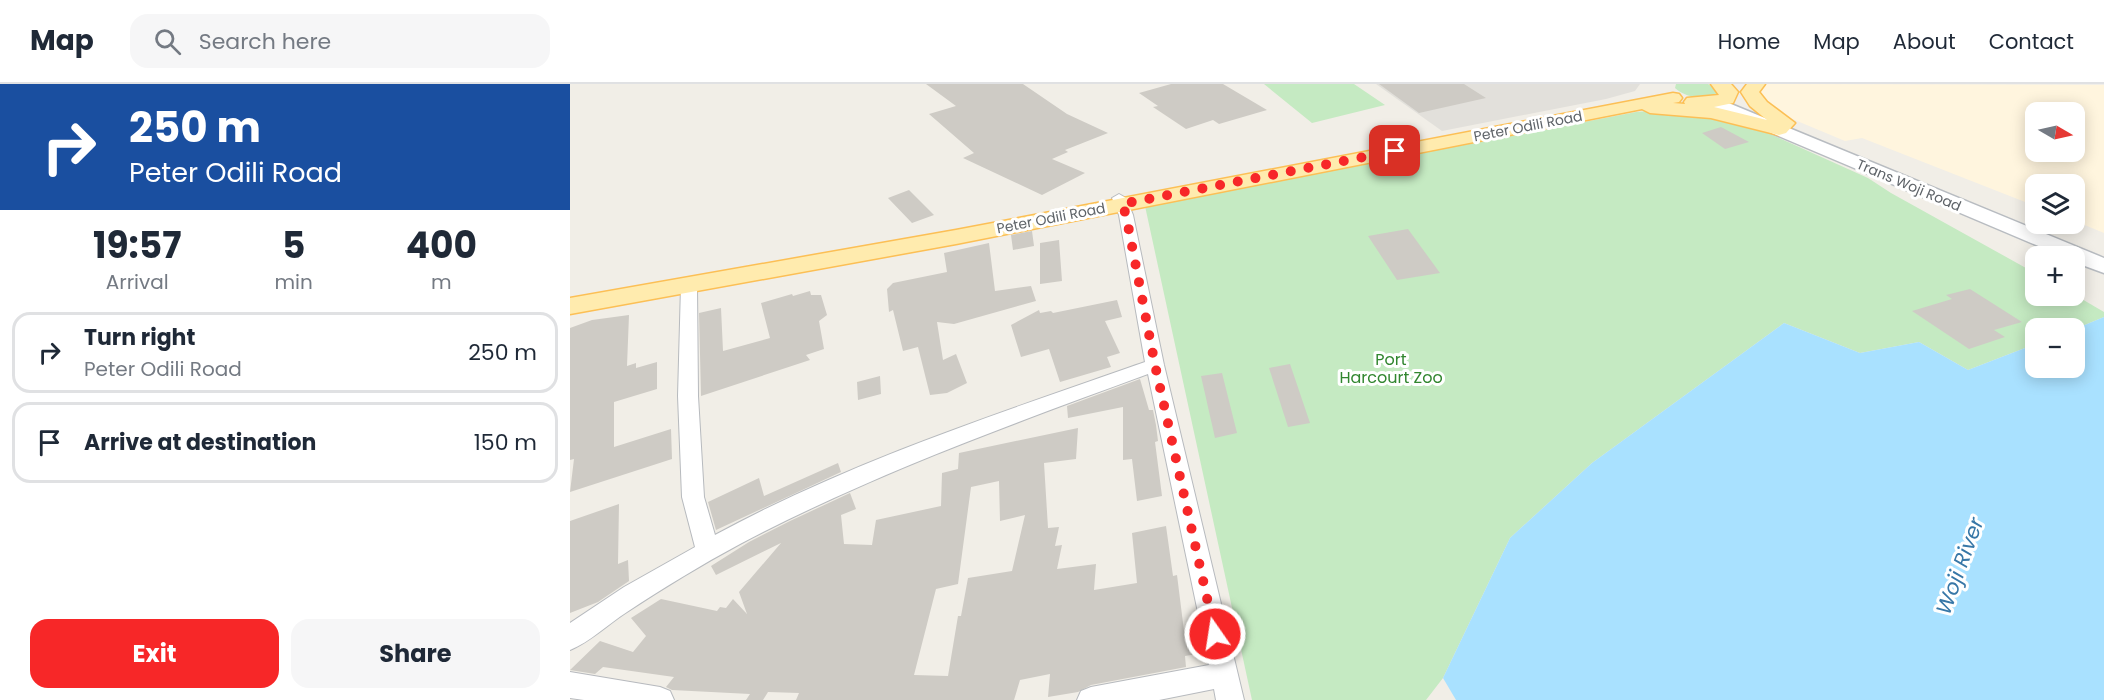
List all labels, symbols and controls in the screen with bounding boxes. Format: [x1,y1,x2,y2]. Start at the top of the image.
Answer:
search box [130,14,550,68]
text: Map [30,21,94,60]
icon: search [151,25,184,58]
text: Search here [199,26,331,57]
text: Home [1718,27,1780,56]
text: Map [1813,27,1860,56]
text: About [1893,27,1956,56]
text: Contact [1989,27,2074,56]
text: 250 m [129,98,261,157]
north arrow [2025,102,2085,162]
map controls [2025,102,2085,378]
street label: Peter Odili Road [1472,106,1584,146]
icon: right [30,108,108,186]
pin [1369,125,1420,176]
icon: arrive [1378,134,1411,167]
text: Peter Odili Road [129,154,342,191]
street label: Trans Woji Road [1854,154,1964,216]
button: layers [2025,174,2085,234]
street label: Peter Odili Road [995,198,1107,238]
text: 19:57 [93,220,182,271]
text: 5 [282,220,305,271]
text: 400 [406,220,477,271]
button: + [2025,246,2085,306]
text: Arrival [106,268,169,296]
text: min [274,268,313,296]
text: m [431,268,452,296]
button: − [2025,318,2085,378]
text: Turn right [84,322,195,353]
icon: right [33,336,66,369]
text: 250 m [468,337,537,368]
park label: Port Harcourt Zoo [1339,348,1443,389]
text: Peter Odili Road [84,355,242,383]
icon: arrive [33,426,66,459]
text: Arrive at destination [84,427,316,458]
text: 150 m [474,427,537,458]
water label: Woji River [1929,512,1991,618]
position arrow [1183,602,1247,666]
button: Exit [30,619,279,688]
button: Share [291,619,540,688]

